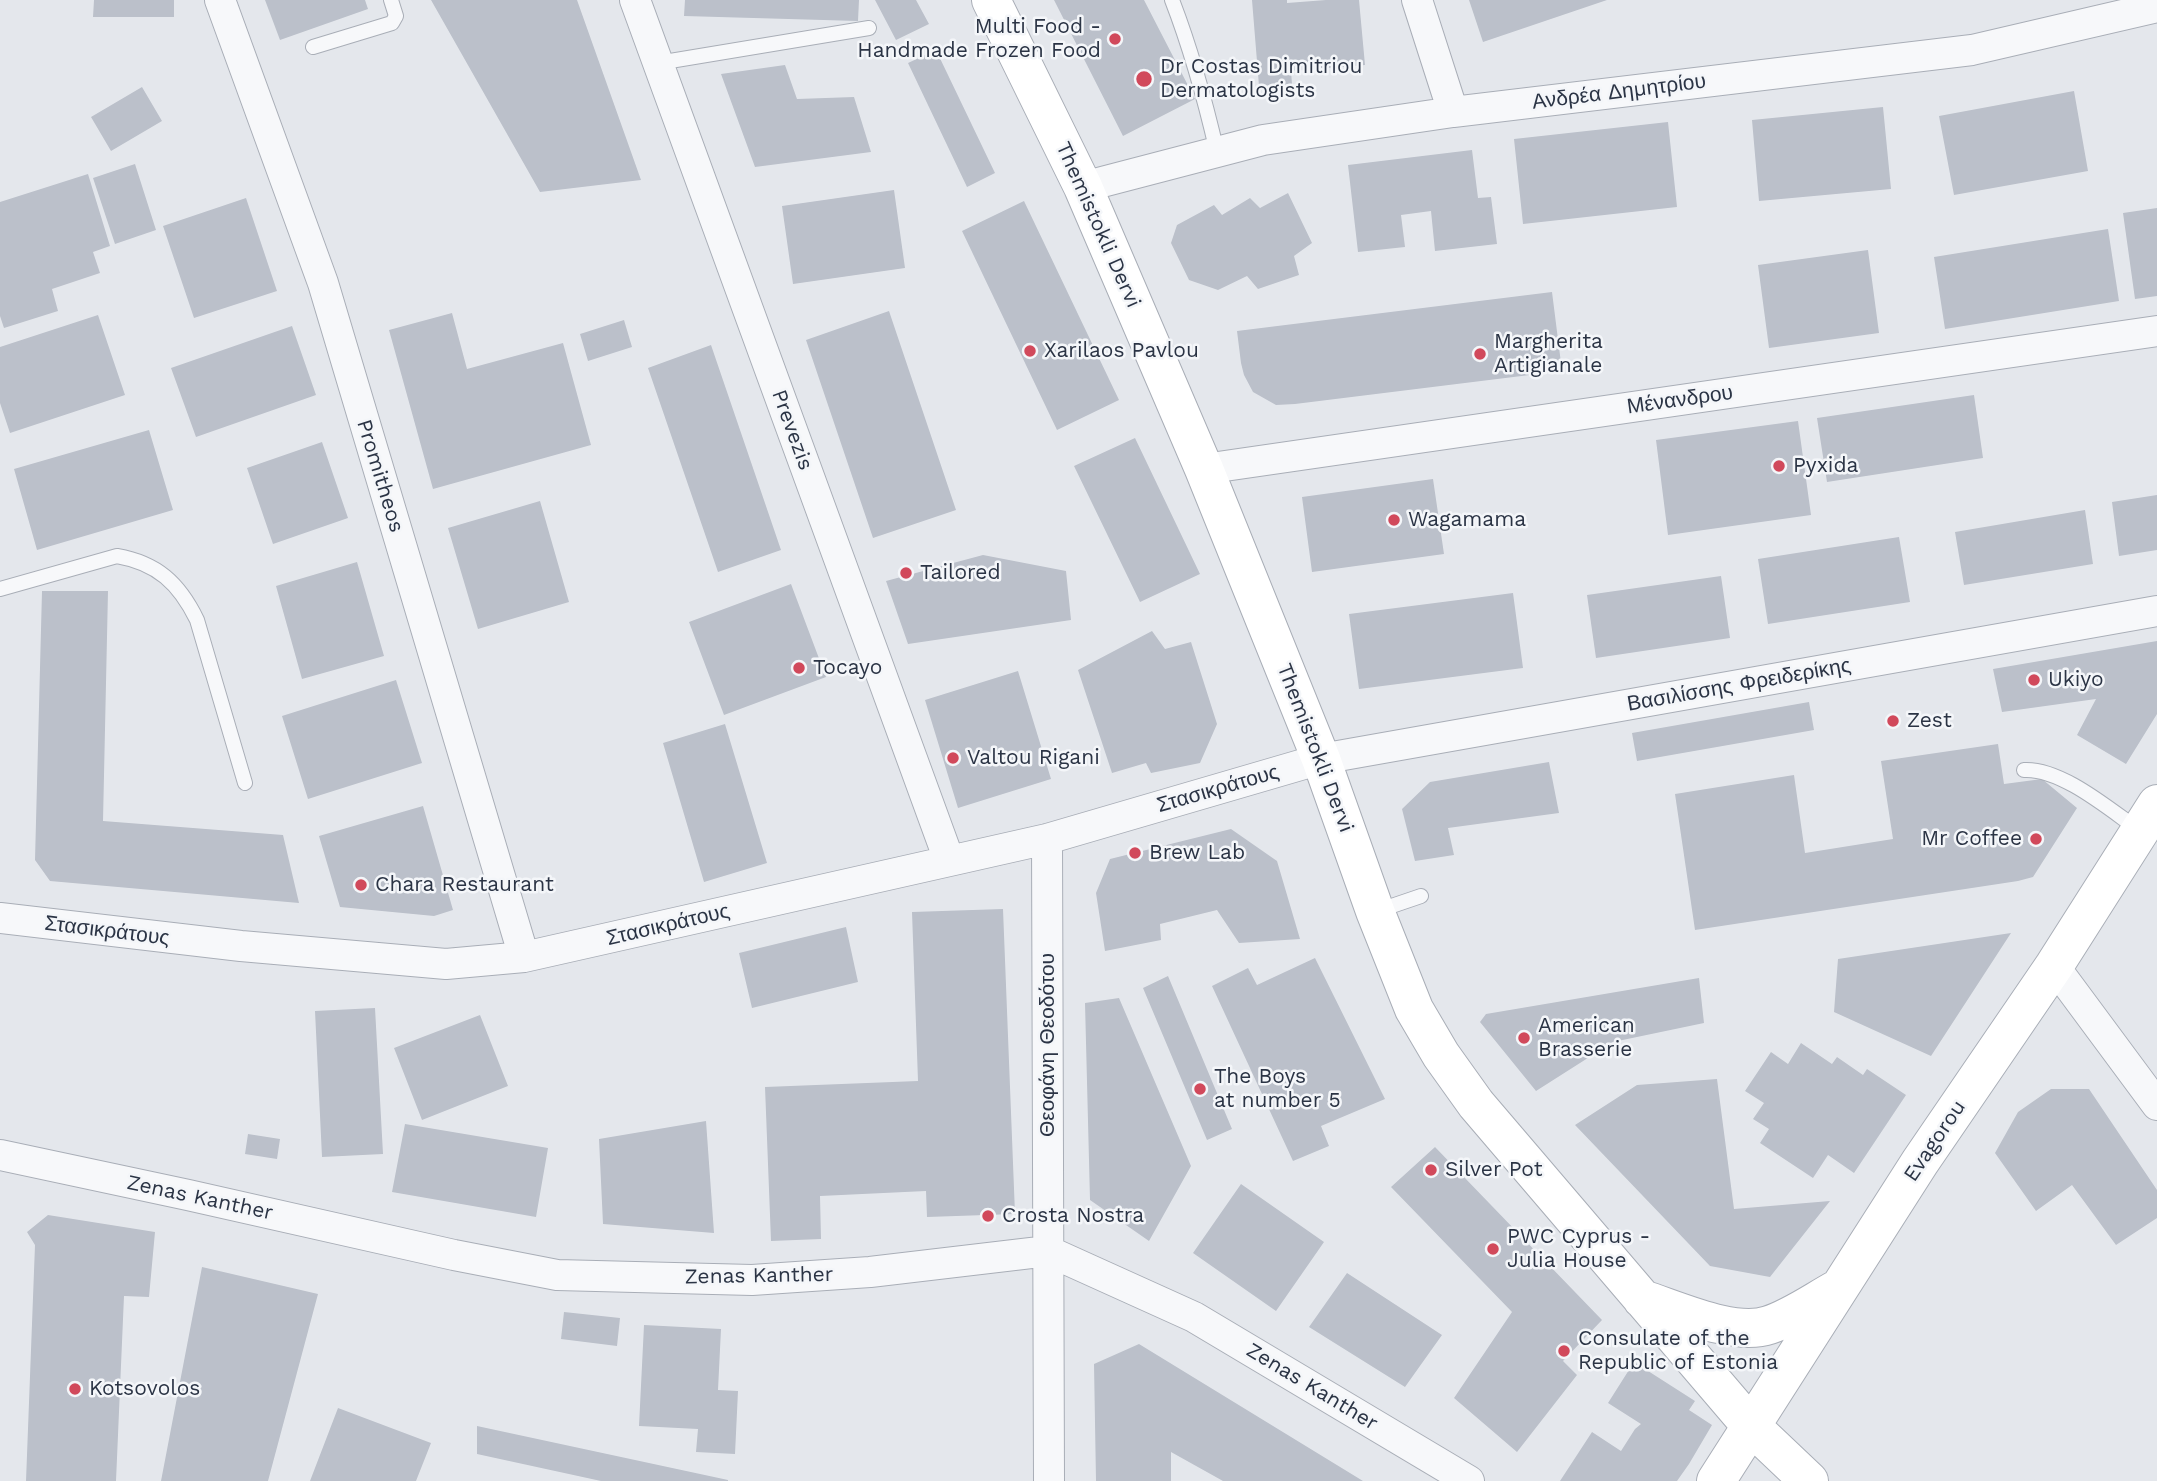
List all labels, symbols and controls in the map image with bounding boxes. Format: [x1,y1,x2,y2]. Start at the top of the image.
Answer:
place label: Multi Food - Handmade Frozen Food [857,14,1101,64]
marker: Multi Food - Handmade Frozen Food [1107,31,1123,47]
place label: Dr Costas Dimitriou Dermatologists [1160,54,1362,104]
marker: Dr Costas Dimitriou Dermatologists [1134,69,1154,89]
street label: Ανδρέα Δημητρίου [1531,69,1707,115]
street label: Themistokli Dervi [1050,138,1146,312]
place label: Margherita Artigianale [1494,329,1603,379]
place label: Xarilaos Pavlou [1044,338,1199,364]
marker: Xarilaos Pavlou [1022,343,1038,359]
marker: Margherita Artigianale [1472,346,1488,362]
street label: Μένανδρου [1625,380,1735,420]
street label: Prevezis [766,386,818,474]
street label: Promitheos [351,416,409,536]
place label: Pyxida [1793,453,1858,479]
marker: Pyxida [1771,458,1787,474]
place label: Wagamama [1408,507,1526,533]
marker: Wagamama [1386,512,1402,528]
place label: Tailored [920,560,1001,586]
marker: Tailored [898,565,914,581]
street label: Βασιλίσσης Φρειδερίκης [1625,653,1853,717]
place label: Tocayo [813,655,882,681]
marker: Tocayo [791,660,807,676]
street label: Themistokli Dervi [1271,660,1359,836]
place label: Ukiyo [2048,667,2104,693]
marker: Ukiyo [2026,672,2042,688]
place label: Zest [1907,708,1952,734]
marker: Zest [1885,713,1901,729]
place label: Valtou Rigani [967,745,1100,771]
marker: Valtou Rigani [945,750,961,766]
street label: Στασικράτους [1154,760,1282,818]
place label: Mr Coffee [1921,826,2022,852]
marker: Mr Coffee [2028,831,2044,847]
place label: Brew Lab [1149,840,1245,866]
marker: Brew Lab [1127,845,1143,861]
place label: Chara Restaurant [375,872,554,898]
marker: Chara Restaurant [353,877,369,893]
street label: Στασικράτους [604,899,732,951]
street label: Στασικράτους [43,911,171,951]
street label: Θεοφάνη Θεοδότου [1035,953,1061,1137]
place label: American Brasserie [1538,1013,1635,1063]
marker: American Brasserie [1516,1030,1532,1046]
place label: The Boys at number 5 [1214,1064,1341,1114]
marker: The Boys at number 5 [1192,1081,1208,1097]
street label: Evagorou [1899,1095,1971,1187]
place label: Silver Pot [1445,1157,1543,1183]
marker: Silver Pot [1423,1162,1439,1178]
street label: Zenas Kanther [125,1170,275,1226]
place label: Crosta Nostra [1002,1203,1144,1229]
marker: Crosta Nostra [980,1208,996,1224]
place label: PWC Cyprus - Julia House [1507,1224,1650,1274]
marker: PWC Cyprus - Julia House [1485,1241,1501,1257]
street label: Zenas Kanther [684,1262,834,1290]
place label: Consulate of the Republic of Estonia [1578,1326,1778,1376]
street label: Zenas Kanther [1242,1338,1382,1436]
marker: Consulate of the Republic of Estonia [1556,1343,1572,1359]
place label: Kotsovolos [89,1376,200,1402]
marker: Kotsovolos [67,1381,83,1397]

